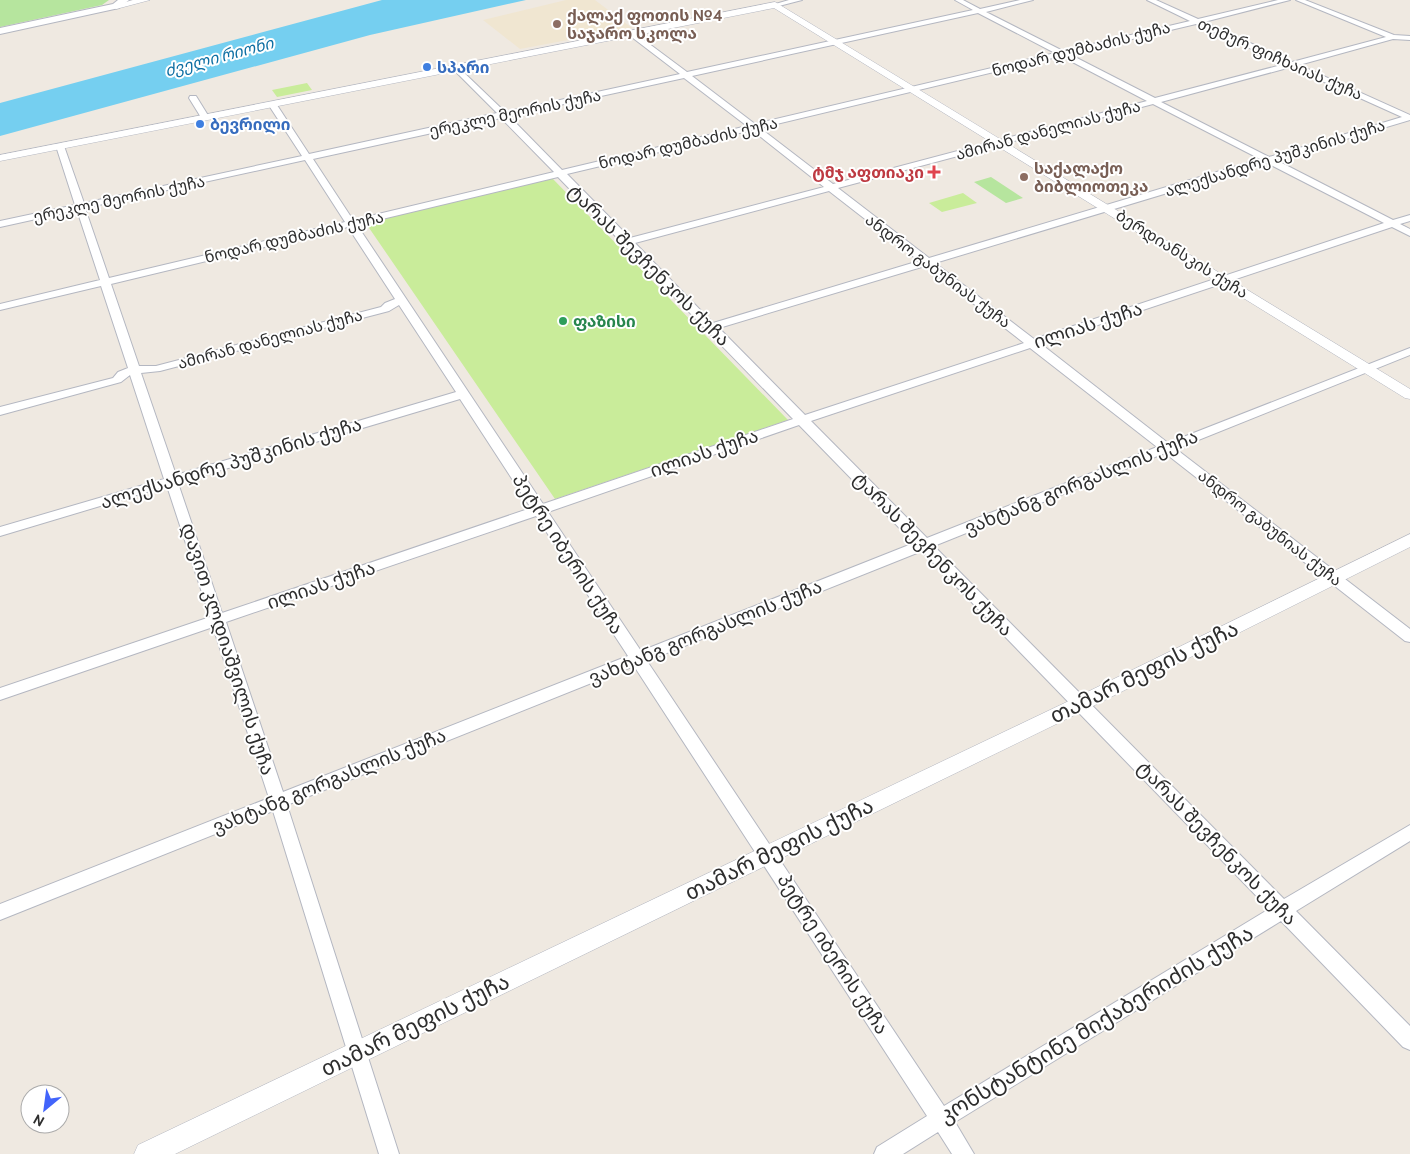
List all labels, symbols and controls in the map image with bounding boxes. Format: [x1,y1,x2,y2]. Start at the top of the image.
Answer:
place label: ქალაქ ფოთის №4 საჯარო სკოლა [567,6,723,44]
street label: თემურ ფიჩხაიას ქუჩა [1195,14,1365,104]
marker: ქალაქ ფოთის №4 საჯარო სკოლა [551,18,563,30]
street label: ნოდარ დუმბაძის ქუჩა [990,18,1172,81]
water label: ძველი რიონი [163,33,276,81]
place label: სპარი [437,58,490,77]
marker: სპარი [421,61,433,73]
street label: ერეკლე მეორის ქუჩა [427,86,603,141]
street label: ამირან დანელიას ქუჩა [954,96,1143,165]
street label: ნოდარ დუმბაძის ქუჩა [597,113,780,174]
place label: ბევრილი [210,115,290,135]
street label: ალექსანდრე პუშკინის ქუჩა [1163,115,1388,202]
marker: ბევრილი [194,118,206,130]
place label: საქალაქო ბიბლიოთეკა [1034,159,1148,197]
place label: ტმჯ აფთიაკი [812,163,924,182]
marker: ტმჯ აფთიაკი [928,166,940,178]
marker: საქალაქო ბიბლიოთეკა [1018,171,1030,183]
street label: ერეკლე მეორის ქუჩა [31,172,207,227]
street label: ტარას შევჩენკოს ქუჩა [563,179,735,351]
street label: ბერდიანსკის ქუჩა [1112,206,1252,303]
street label: ნოდარ დუმბაძის ქუჩა [203,207,386,268]
street label: ანდრო გაბუნიას ქუჩა [861,210,1014,333]
street label: ილიას ქუჩა [1031,297,1146,354]
street label: ამირან დანელიას ქუჩა [176,305,365,374]
place label: ფაზისი [573,312,636,331]
marker: ფაზისი [557,315,569,327]
street label: ალექსანდრე პუშკინის ქუჩა [98,412,365,515]
street label: ილიას ქუჩა [647,424,762,483]
street label: ვახტანგ გორგასლის ქუჩა [961,424,1202,540]
street label: ანდრო გაბუნიას ქუჩა [1194,466,1346,591]
street label: ტარას შევჩენკოს ქუჩა [848,467,1018,641]
street label: პეტრე იბერის ქუჩა [508,470,628,638]
street label: დავით კლდიაშვილის ქუჩა [175,520,280,778]
street label: ილიას ქუჩა [264,556,379,615]
street label: ვახტანგ გორგასლის ქუჩა [585,574,826,690]
street label: თამარ მეფის ქუჩა [1045,615,1243,729]
street label: ვახტანგ გორგასლის ქუჩა [209,723,450,839]
street label: ტარას შევჩენკოს ქუჩა [1132,756,1302,930]
street label: თამარ მეფის ქუჩა [680,792,878,906]
street label: პეტრე იბერის ქუჩა [773,870,893,1038]
street label: კონსტანტინე მიქაბერიძის ქუჩა [934,919,1258,1129]
street label: თამარ მეფის ქუჩა [316,968,514,1082]
north arrow [20,1084,70,1134]
text: N [30,1110,47,1131]

